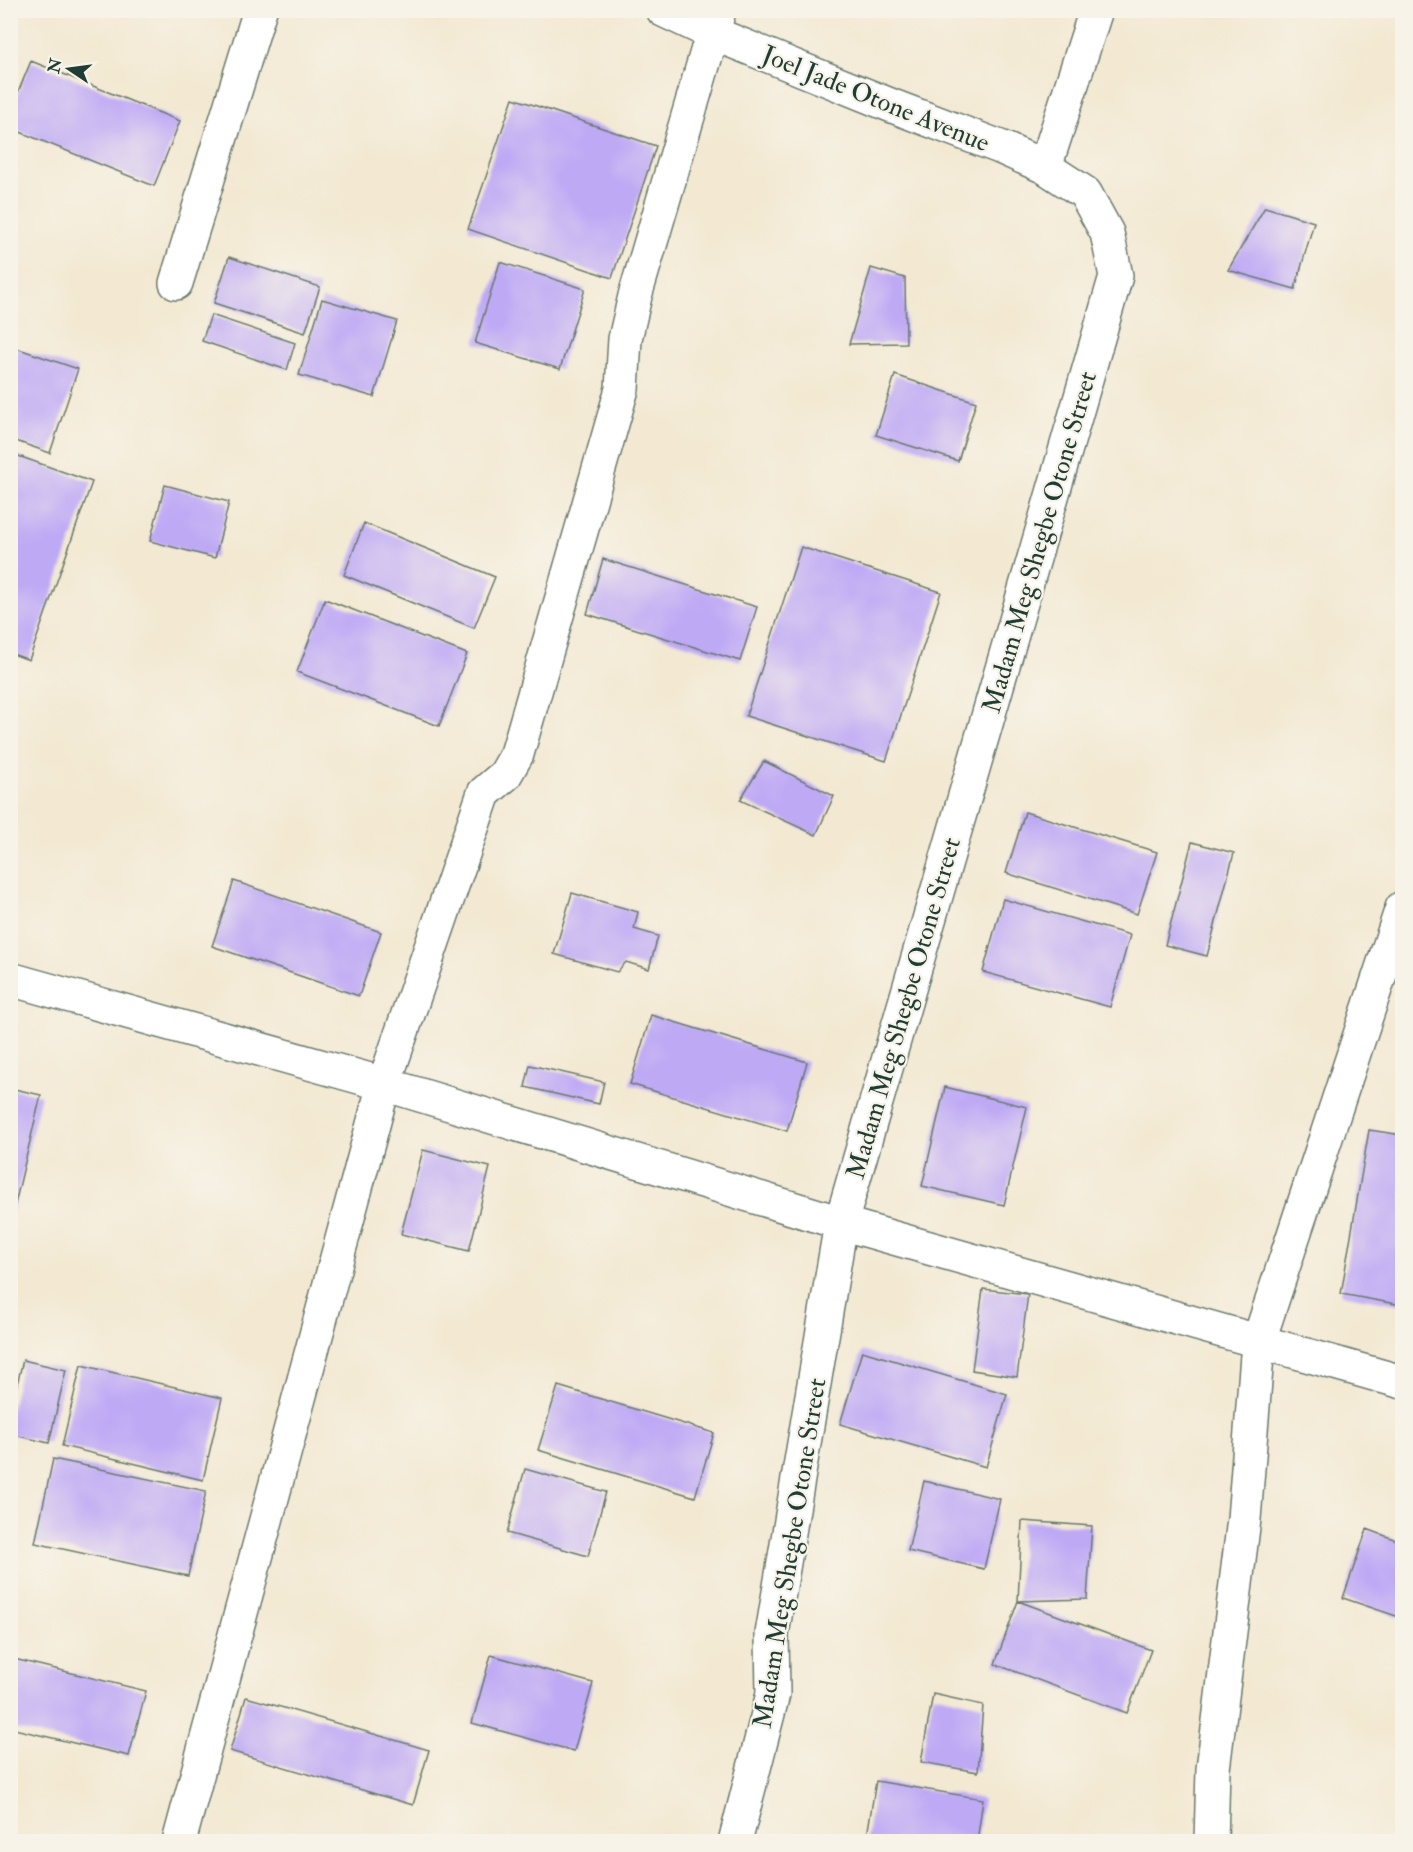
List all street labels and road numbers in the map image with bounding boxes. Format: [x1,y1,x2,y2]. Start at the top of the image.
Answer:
street label: Joel Jade Otone Avenue [756,38,994,159]
street label: Madam Meg Shegbe Otone Street [976,368,1104,717]
street label: Madam Meg Shegbe Otone Street [840,834,968,1183]
street label: Madam Meg Shegbe Otone Street [746,1376,833,1730]

